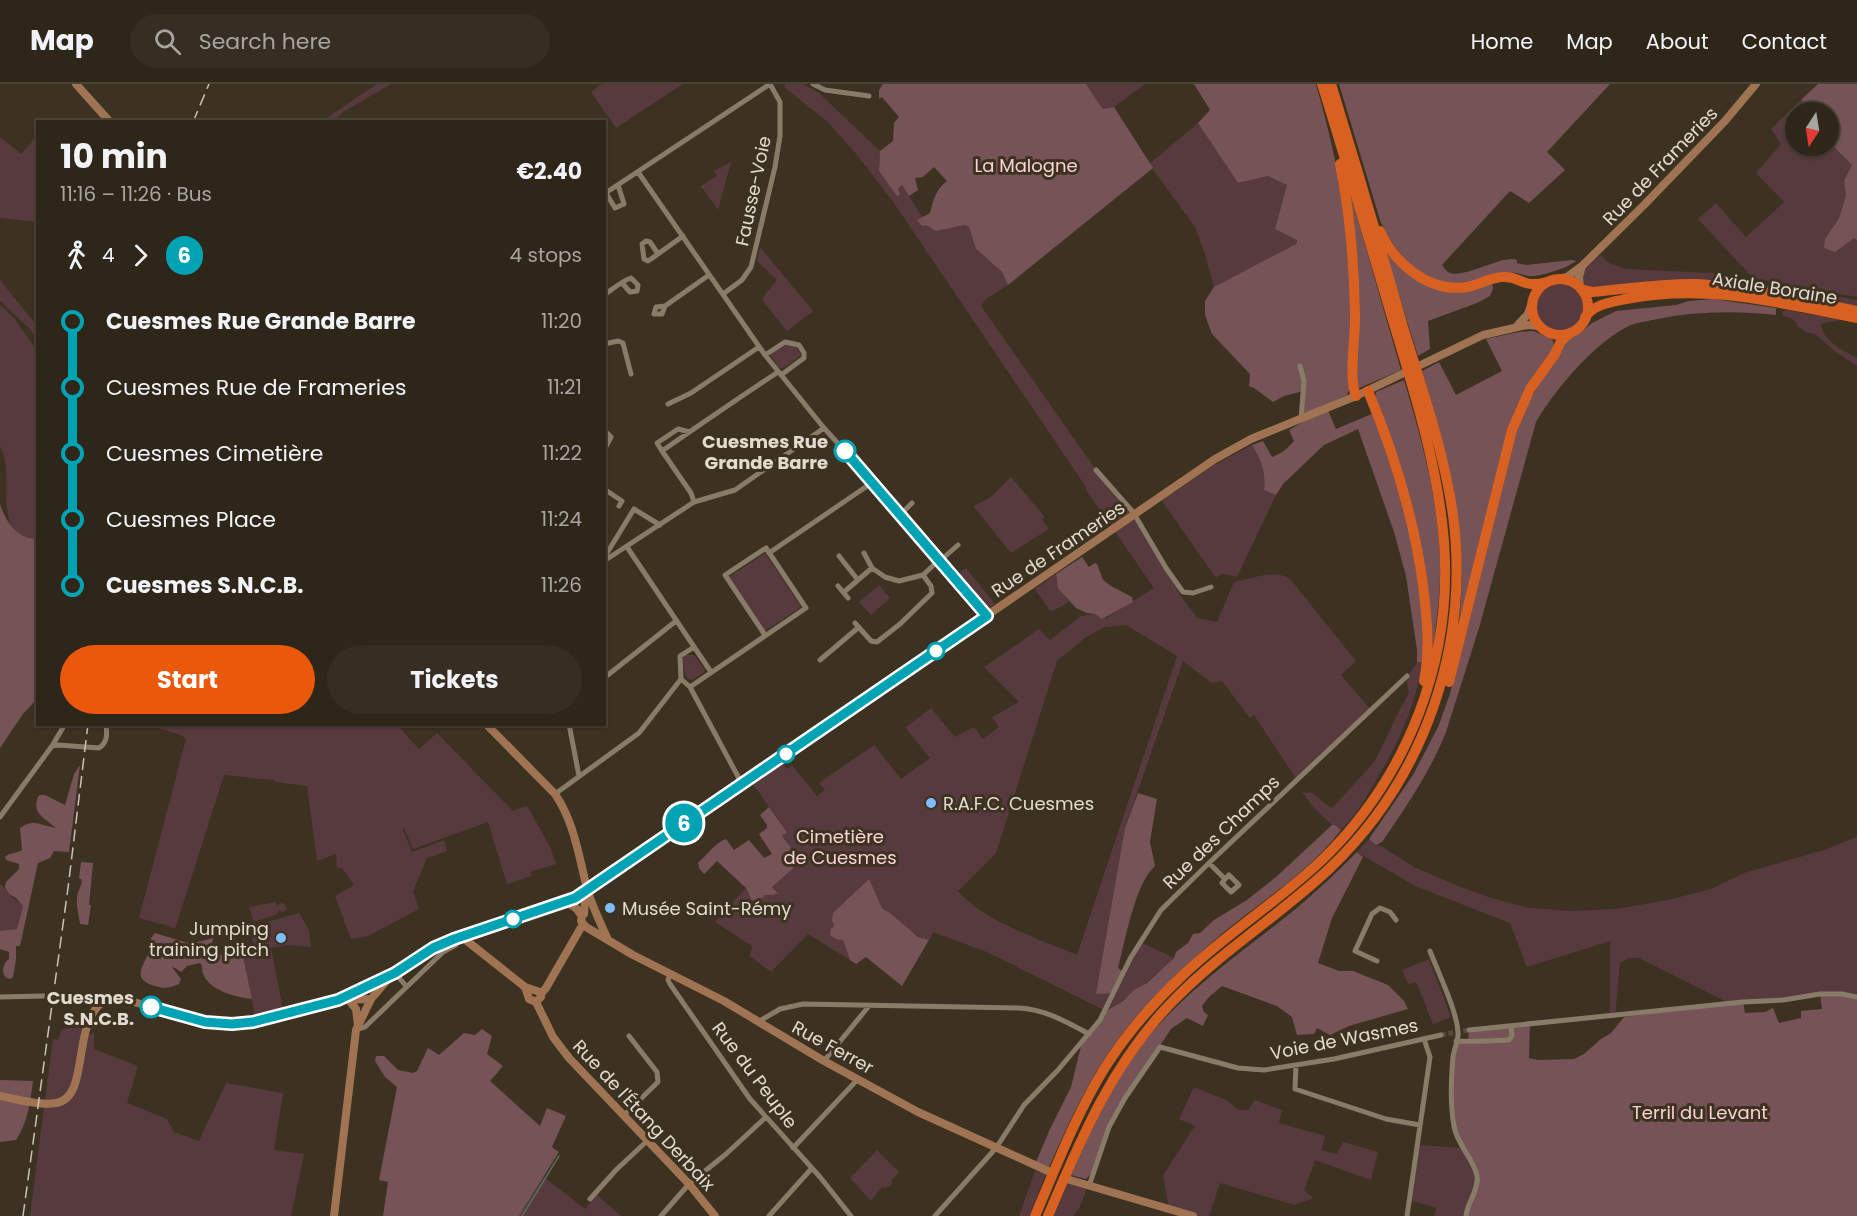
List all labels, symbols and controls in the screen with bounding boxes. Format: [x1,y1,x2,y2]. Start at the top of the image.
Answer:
search box [130,14,550,68]
text: Map [30,21,94,60]
icon: search [151,25,184,58]
text: Search here [199,26,331,57]
text: Home [1471,27,1533,56]
text: Map [1566,27,1613,56]
text: About [1646,27,1709,56]
text: Contact [1742,27,1827,56]
street label: Rue de Frameries [1597,101,1723,231]
north arrow [1785,102,1839,156]
map controls [1785,102,1839,156]
text: 10 min [60,133,168,180]
street label: Fausse-Voie [729,134,777,248]
park label: La Malogne [974,153,1078,178]
text: €2.40 [516,156,582,187]
text: 11:16 – 11:26 · Bus [60,180,212,208]
icon: walk [60,239,93,272]
icon: forward [124,239,157,272]
text: 4 [102,241,115,269]
text: 6 [178,241,191,270]
text: 4 stops [510,241,582,269]
street label: Axiale Boraine [1711,266,1839,310]
text: Cuesmes Rue Grande Barre [106,306,416,337]
text: 11:20 [541,307,582,335]
text: Cuesmes Rue de Frameries [106,372,406,403]
text: 11:21 [547,373,582,401]
place label: Cuesmes Rue Grande Barre [702,429,828,475]
text: Cuesmes Cimetière [106,438,323,469]
text: 11:22 [542,439,582,467]
marker: Cuesmes Rue Grande Barre [834,440,856,462]
street label: Rue de Frameries [986,495,1130,603]
text: Cuesmes Place [106,504,276,535]
text: 11:24 [541,505,582,533]
text: Cuesmes S.N.C.B. [106,570,303,601]
text: 11:26 [541,571,582,599]
unlabelled marker [927,642,945,660]
button: Start [60,645,315,714]
button: Tickets [327,645,582,714]
unlabelled marker [777,745,795,763]
street label: Rue des Champs [1157,770,1285,894]
place label: R.A.F.C. Cuesmes [943,791,1094,816]
marker: R.A.F.C. Cuesmes [924,796,938,810]
line badge: 6 [664,804,704,842]
text: 6 [677,809,691,838]
park label: Cimetière de Cuesmes [783,824,897,870]
place label: Musée Saint-Rémy [622,896,791,921]
marker: Musée Saint-Rémy [603,901,617,915]
unlabelled marker [504,910,522,928]
place label: Jumping training pitch [149,916,269,962]
marker: Jumping training pitch [274,931,288,945]
place label: Cuesmes S.N.C.B. [47,985,134,1031]
marker: Cuesmes S.N.C.B. [140,996,162,1018]
street label: Voie de Wasmes [1268,1012,1420,1066]
street label: Rue Ferrer [788,1014,879,1080]
street label: Rue du Peuple [707,1016,803,1134]
street label: Rue de l'Étang Derbaix [567,1034,721,1196]
park label: Terril du Levant [1632,1100,1768,1125]

